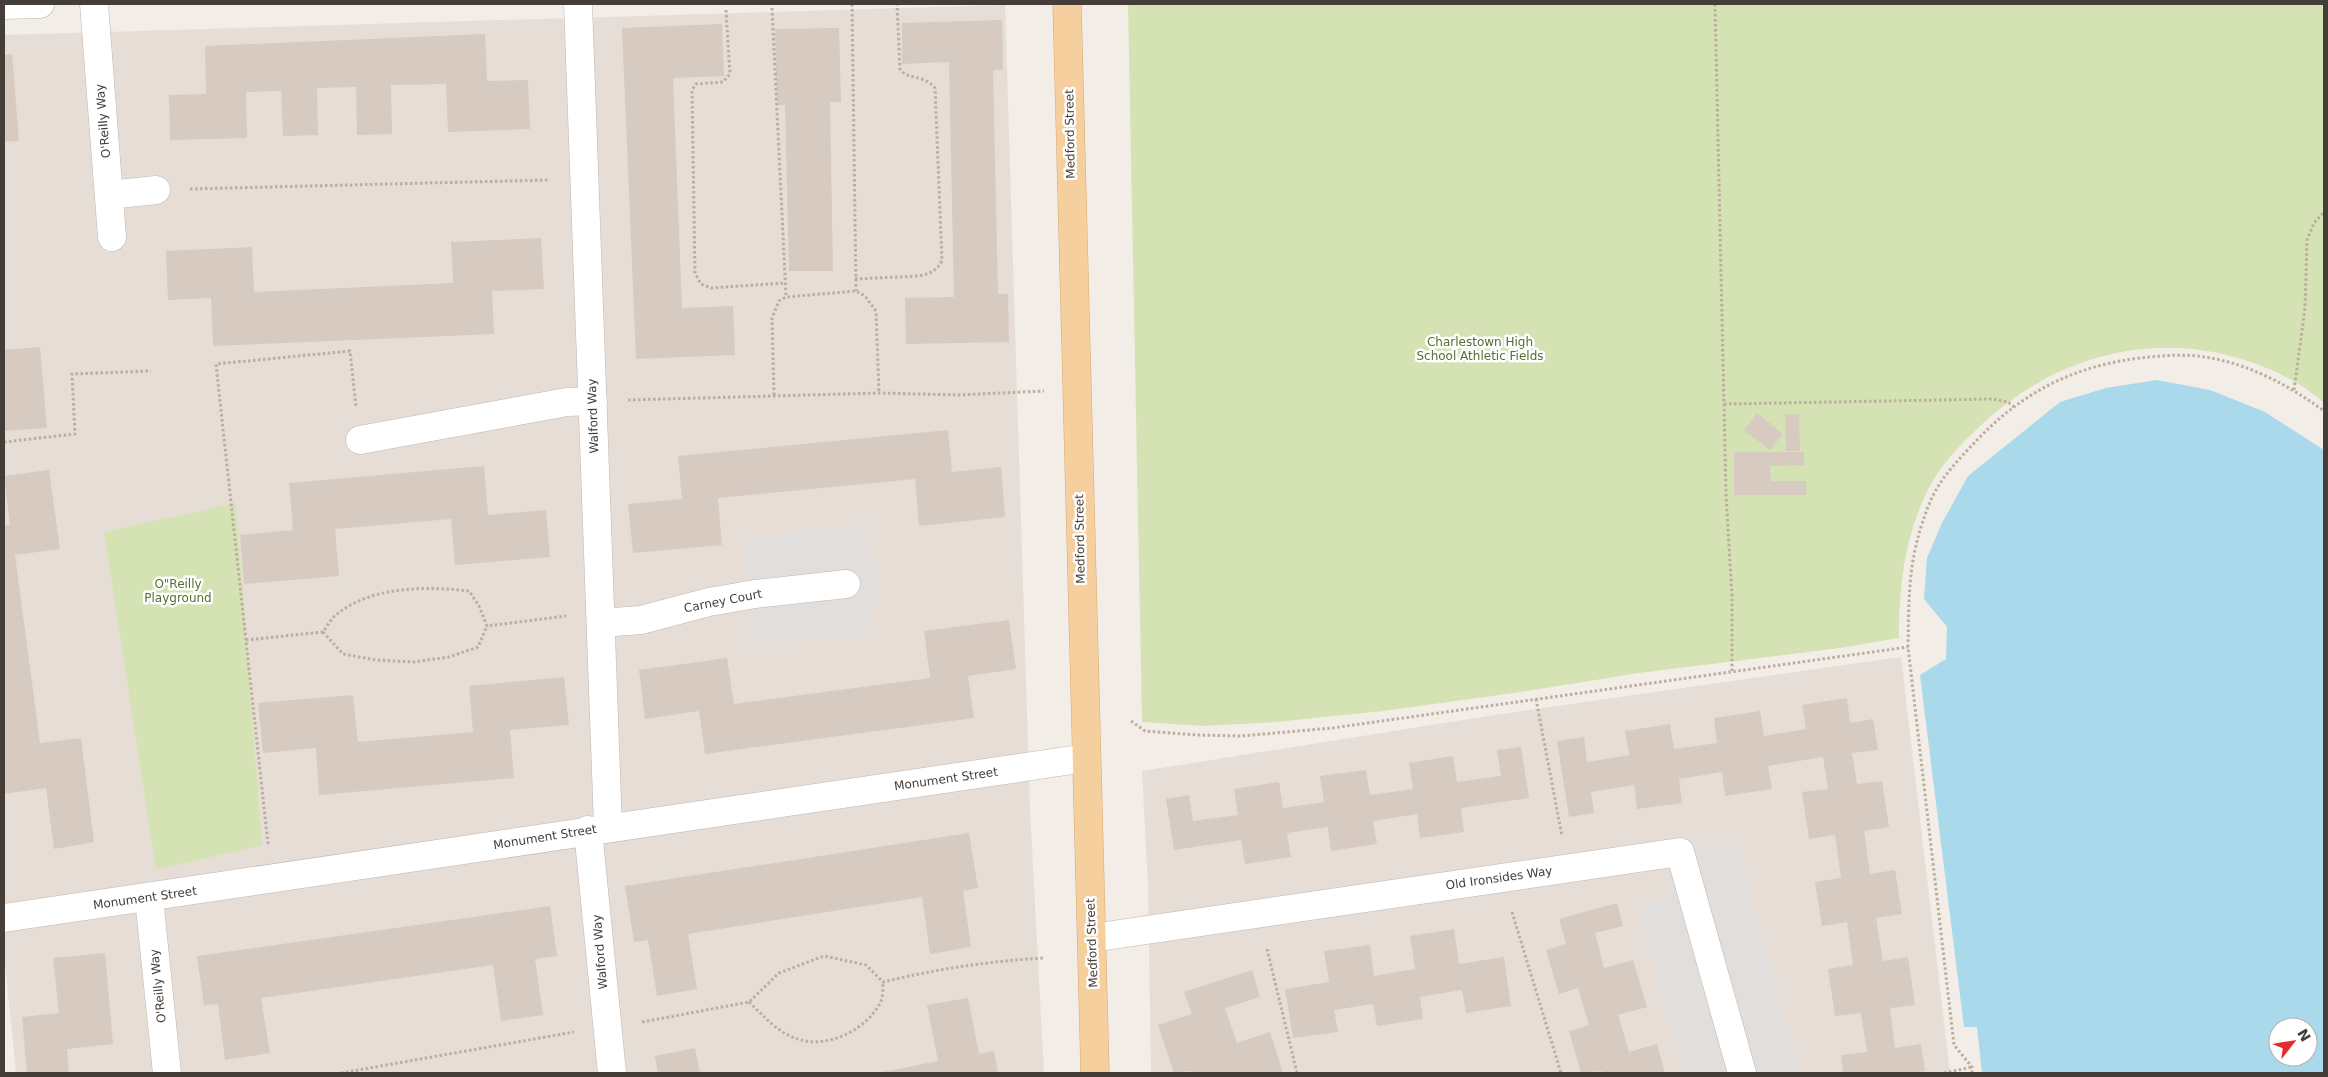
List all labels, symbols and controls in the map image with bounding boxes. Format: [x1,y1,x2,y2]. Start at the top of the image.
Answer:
street label: O'Reilly Way [93,83,113,159]
street label: Medford Street [1062,89,1078,179]
park label: Charlestown High School Athletic Fields [1416,335,1544,363]
street label: Walford Way [585,378,601,454]
street label: Medford Street [1072,494,1088,584]
park label: O"Reilly Playground [144,577,212,605]
street label: Carney Court [683,587,764,615]
street label: Monument Street [893,765,999,793]
street label: Monument Street [492,822,598,852]
street label: Old Ironsides Way [1445,864,1553,892]
street label: Monument Street [92,884,198,912]
street label: Medford Street [1083,898,1101,988]
street label: Walford Way [590,914,610,990]
street label: O'Reilly Way [147,948,169,1024]
north arrow [2268,1017,2318,1067]
text: N [2294,1026,2314,1044]

